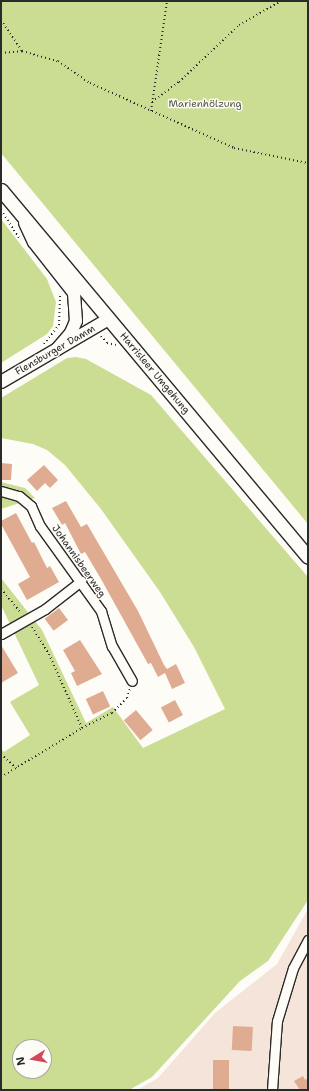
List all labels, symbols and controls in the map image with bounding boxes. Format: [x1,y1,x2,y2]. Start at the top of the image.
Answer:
park label: Marienhölzung [168,98,242,110]
street label: Flensburger Damm [13,322,97,378]
street label: Harrisleer Umgehung [117,330,193,416]
street label: Johannisbeerweg [50,523,108,599]
north arrow [12,1039,52,1079]
text: N [13,1055,29,1067]

